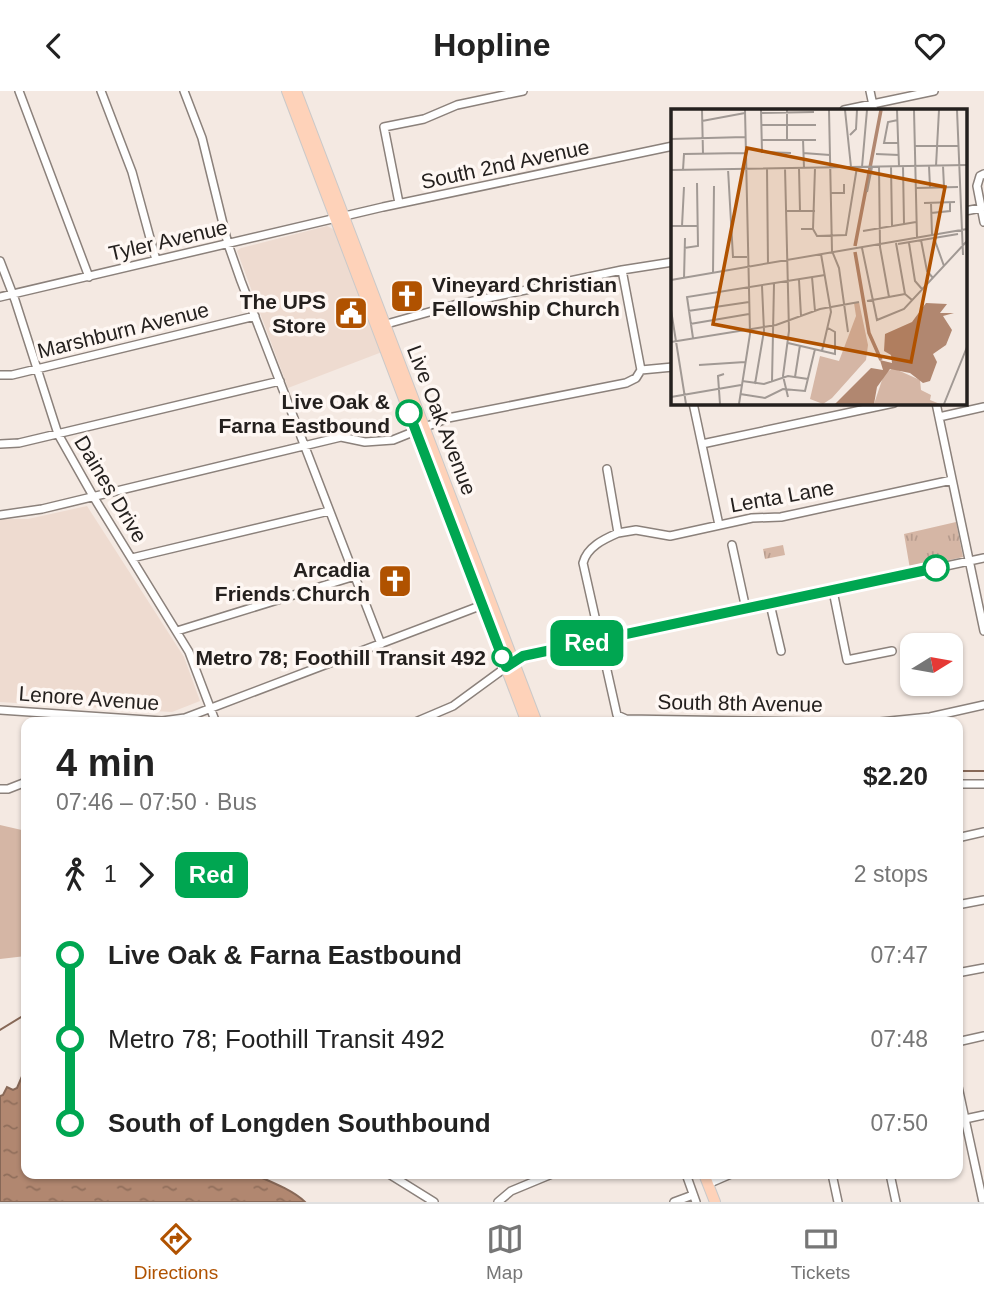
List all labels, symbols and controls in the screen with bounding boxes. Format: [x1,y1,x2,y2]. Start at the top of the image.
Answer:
icon: back [35,27,73,65]
text: Hopline [433,27,551,63]
icon: heart [911,27,949,65]
inset map [671,109,967,404]
street label: South 2nd Avenue [419,135,591,193]
street label: Tyler Avenue [106,215,230,265]
place label: Vineyard Christian Fellowship Church [432,273,620,320]
church icon: Vineyard Christian Fellowship Church [388,277,426,315]
place label: The UPS Store [240,290,326,337]
public building icon: The UPS Store [332,294,370,332]
street label: Marshburn Avenue [35,298,211,362]
street label: Live Oak Avenue [403,342,481,498]
place label: Live Oak & Farna Eastbound [218,390,390,437]
marker: Live Oak & Farna Eastbound [396,400,422,426]
street label: Daines Drive [70,432,152,546]
street label: Lenta Lane [728,476,836,516]
unlabelled marker [923,555,949,581]
place label: Arcadia Friends Church [215,558,370,605]
church icon: Arcadia Friends Church [376,562,414,600]
line badge: Red [547,620,627,666]
text: Red [564,629,610,656]
north arrow [900,633,962,697]
map controls [900,633,963,696]
place label: Metro 78; Foothill Transit 492 [195,646,486,669]
marker: Metro 78; Foothill Transit 492 [492,647,512,667]
street label: Lenore Avenue [18,682,160,714]
street label: South 8th Avenue [657,690,823,716]
text: 4 min [56,742,155,784]
text: $2.20 [863,761,928,791]
text: 07:46 – 07:50 · Bus [56,789,257,815]
icon: walk [56,856,94,894]
icon: forward [127,856,165,894]
text: 1 [104,861,117,887]
text: Red [189,861,234,888]
text: 2 stops [854,861,928,887]
text: Live Oak & Farna Eastbound [108,940,462,970]
text: 07:47 [870,942,928,968]
text: Metro 78; Foothill Transit 492 [108,1024,445,1054]
text: 07:48 [870,1026,928,1052]
text: South of Longden Southbound [108,1108,491,1138]
text: 07:50 [870,1110,928,1136]
tab: Directions [134,1220,218,1284]
tab: Map [486,1220,524,1284]
tab: Tickets [791,1220,850,1284]

